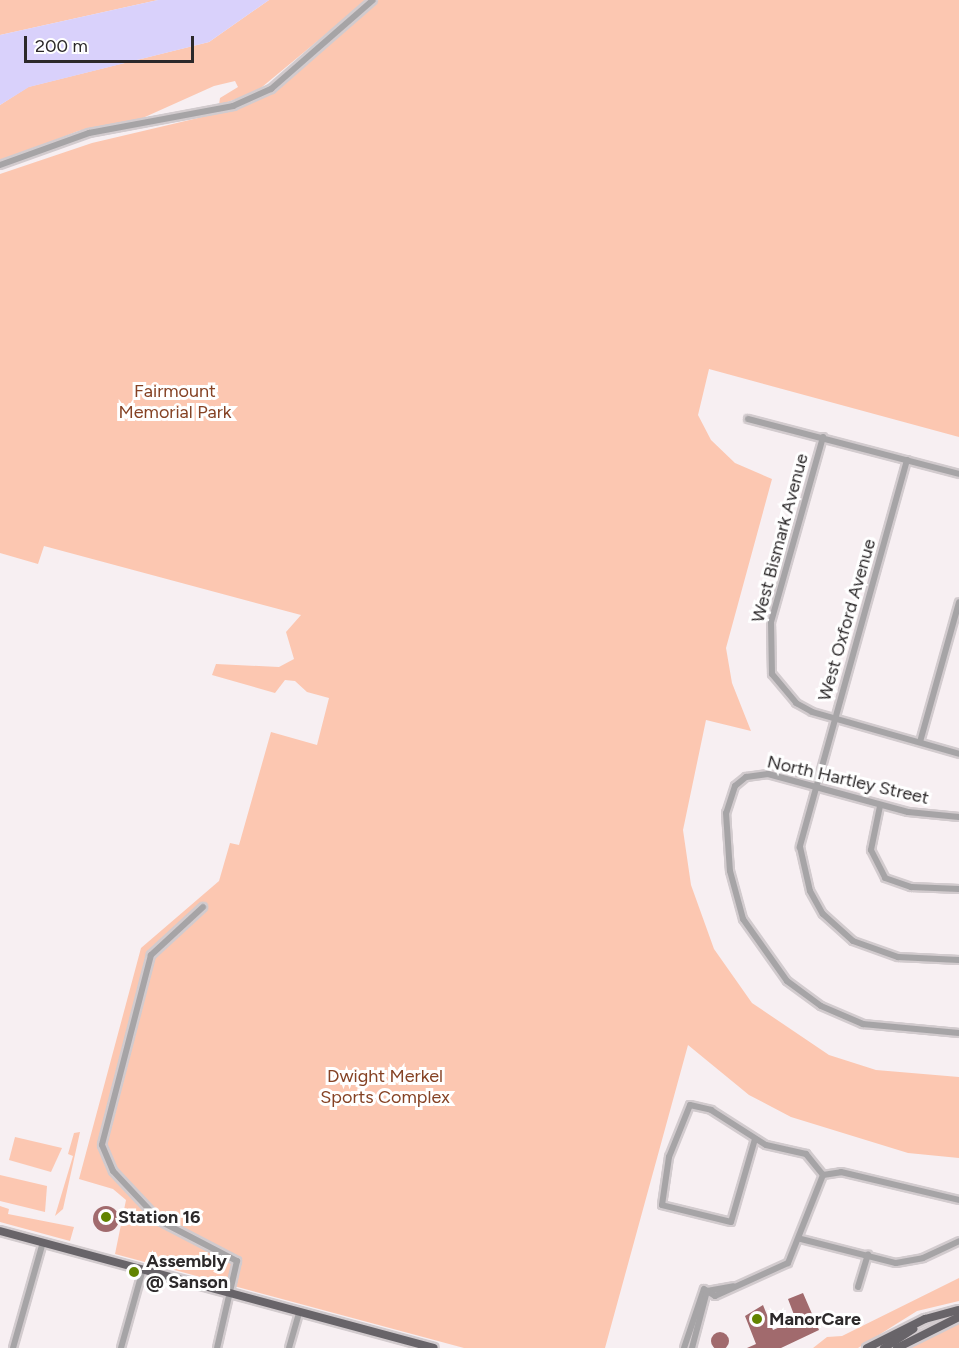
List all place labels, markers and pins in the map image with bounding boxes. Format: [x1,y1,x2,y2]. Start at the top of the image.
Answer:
place label: Station 16 [118,1206,201,1228]
marker: Station 16 [99,1210,113,1224]
place label: Assembly @ Sanson [146,1251,228,1294]
marker: Assembly @ Sanson [127,1265,141,1279]
place label: ManorCare [769,1308,861,1330]
marker: ManorCare [750,1312,764,1326]

